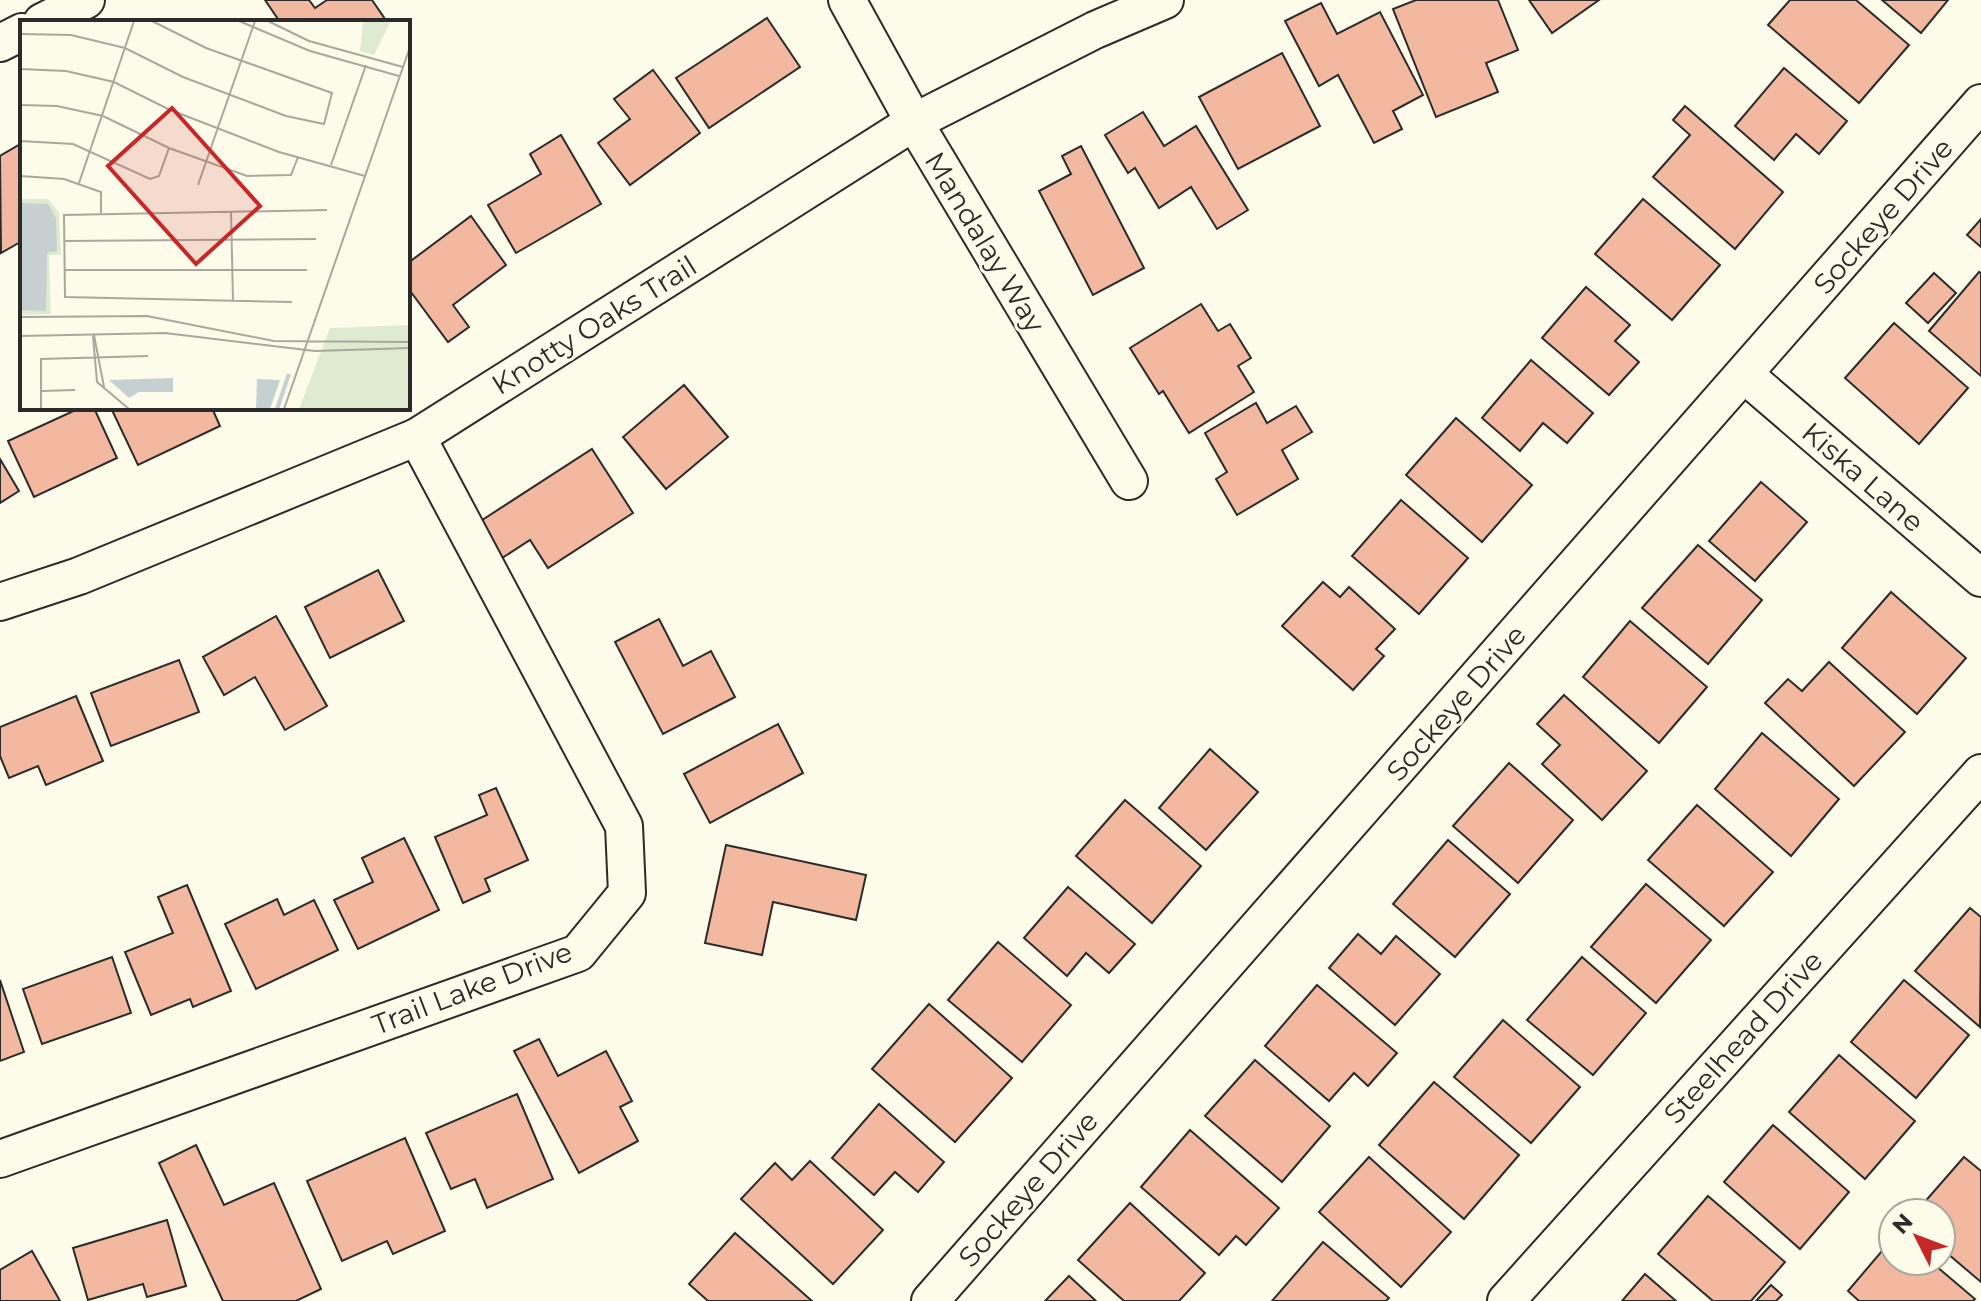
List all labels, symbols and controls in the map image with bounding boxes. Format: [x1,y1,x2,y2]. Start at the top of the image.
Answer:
inset map [20,20,410,410]
street label: Sockeye Drive [1806,131,1960,301]
street label: Mandalay Way [918,146,1053,339]
street label: Knotty Oaks Trail [485,248,703,402]
street label: Kiska Lane [1795,415,1931,539]
street label: Sockeye Drive [1379,618,1533,788]
street label: Trail Lake Drive [367,934,577,1042]
street label: Steelhead Drive [1656,943,1830,1131]
street label: Sockeye Drive [951,1104,1105,1274]
north arrow [1877,1197,1957,1277]
text: N [1887,1208,1918,1240]

